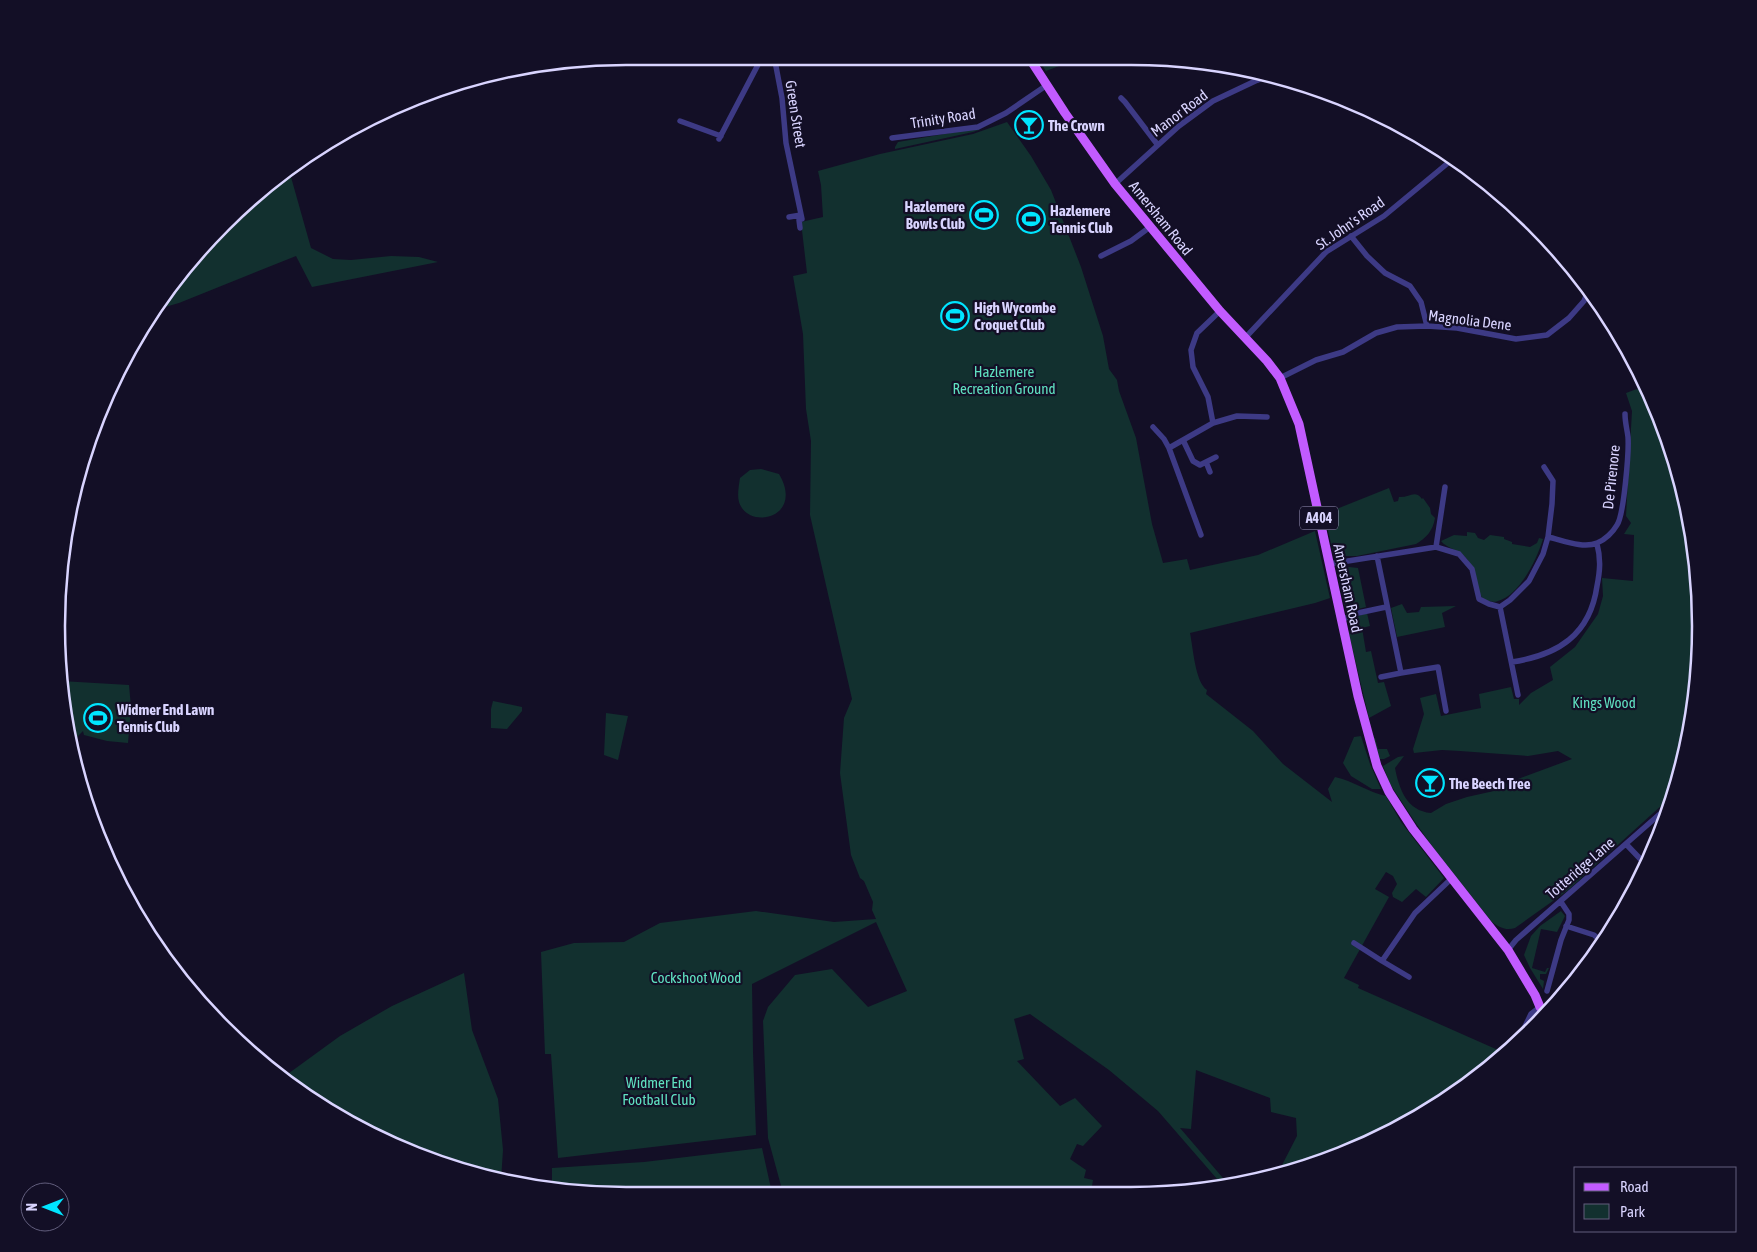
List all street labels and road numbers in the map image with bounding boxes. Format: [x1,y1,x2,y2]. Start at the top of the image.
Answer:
street label: Green Street [782,79,810,149]
street label: Manor Road [1147,86,1211,140]
street label: Trinity Road [909,104,977,132]
street label: Amersham Road [1126,178,1196,258]
street label: St. John's Road [1312,193,1388,253]
street label: Magnolia Dene [1427,306,1513,334]
street label: De Pirenore [1599,444,1623,510]
road number: A404 [1300,506,1338,530]
street label: Amersham Road [1330,542,1366,634]
street label: Totteridge Lane [1542,834,1618,902]

